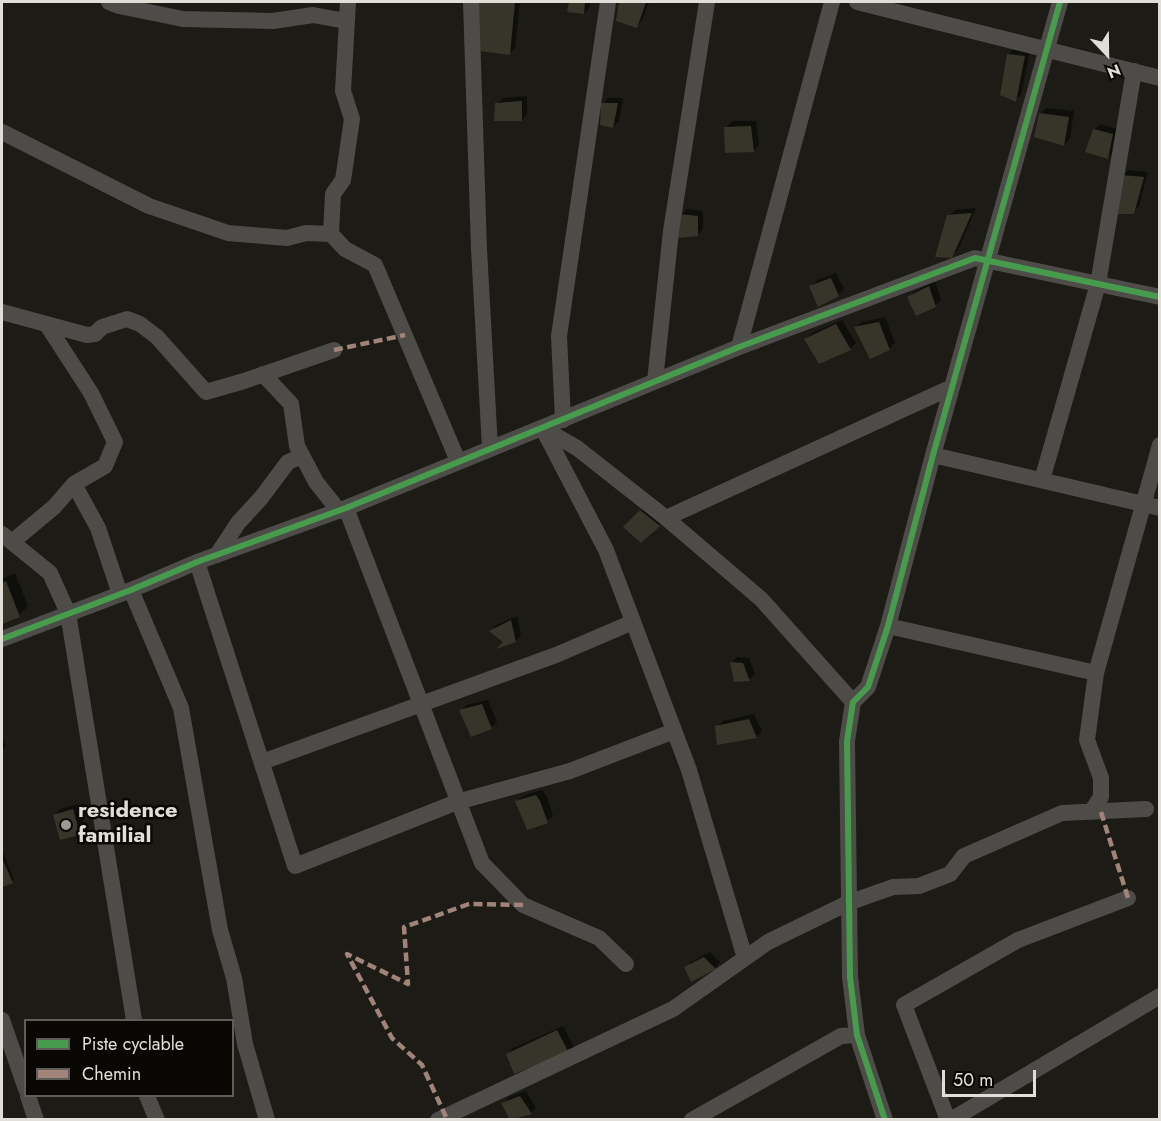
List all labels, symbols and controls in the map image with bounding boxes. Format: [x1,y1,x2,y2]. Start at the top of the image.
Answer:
north arrow [1077,24,1137,84]
text: N [1104,58,1124,84]
place label: residence familial [78,799,178,850]
marker: residence familial [59,818,73,832]
legend [24,1019,234,1097]
text: Piste cyclable [82,1031,184,1057]
scale bar [945,1058,1040,1096]
text: Chemin [82,1061,141,1087]
text: 50 m [953,1067,993,1093]

